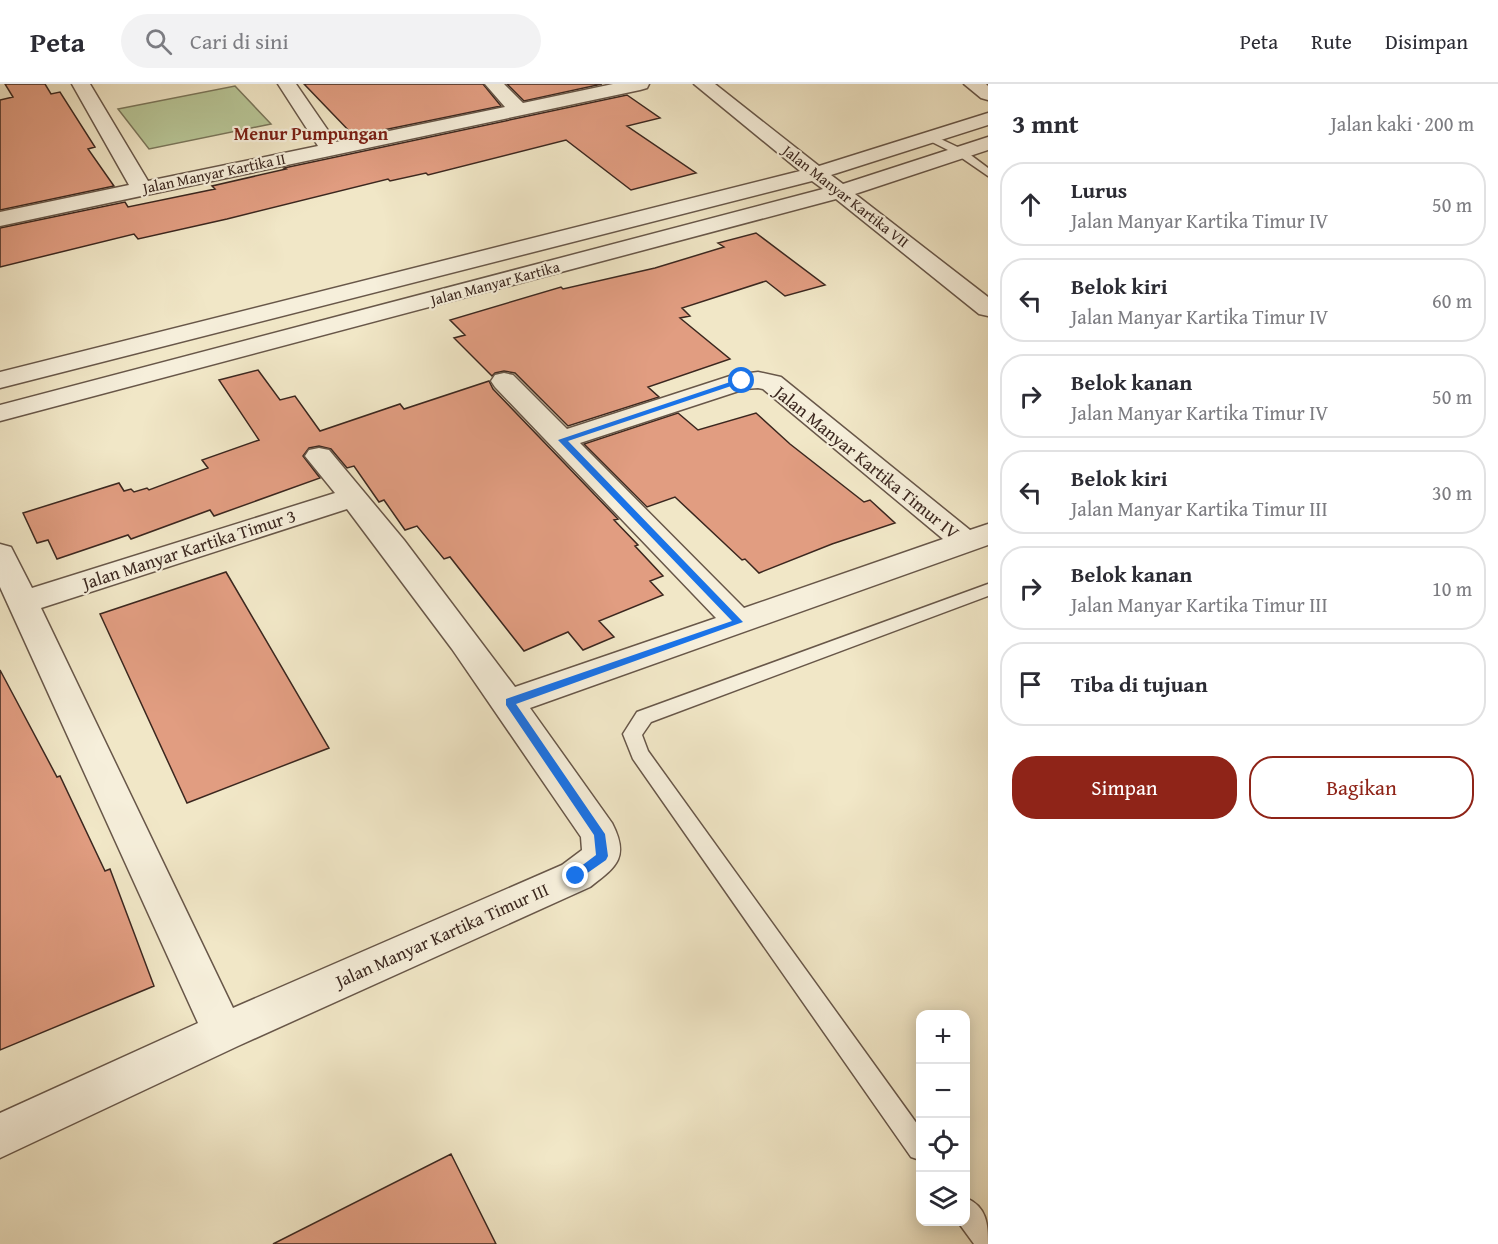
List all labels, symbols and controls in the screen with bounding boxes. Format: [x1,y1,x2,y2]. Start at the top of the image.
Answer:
search box [121,14,541,68]
text: Peta [30,21,85,62]
icon: search [142,25,175,58]
text: Cari di sini [190,25,289,57]
text: Peta [1240,26,1278,57]
text: Rute [1311,26,1352,57]
text: Disimpan [1385,26,1468,57]
text: 3 mnt [1012,104,1079,143]
text: Jalan kaki · 200 m [1330,109,1474,138]
district label: Menur Pumpungan [234,120,389,147]
street label: Jalan Manyar Kartika VII [777,139,914,252]
street label: Jalan Manyar Kartika II [139,148,287,199]
text: Lurus [1071,174,1127,206]
icon: ahead [1014,188,1047,221]
text: 50 m [1432,190,1472,219]
text: Jalan Manyar Kartika Timur IV [1071,206,1328,235]
street label: Jalan Manyar Kartika [426,256,562,311]
text: Belok kiri [1071,270,1168,302]
icon: left [1014,284,1047,317]
text: 60 m [1432,286,1472,315]
text: Jalan Manyar Kartika Timur IV [1071,302,1328,331]
text: Belok kanan [1071,366,1192,398]
route start [728,367,754,393]
street label: Jalan Manyar Kartika Timur IV [767,377,966,546]
icon: right [1014,380,1047,413]
text: 50 m [1432,382,1472,411]
text: Jalan Manyar Kartika Timur IV [1071,398,1328,427]
text: Belok kiri [1071,462,1168,494]
icon: left [1014,476,1047,509]
text: 30 m [1432,478,1472,507]
text: Jalan Manyar Kartika Timur III [1071,494,1328,523]
street label: Jalan Manyar Kartika Timur 3 [77,502,299,597]
text: Belok kanan [1071,558,1192,590]
icon: right [1014,572,1047,605]
text: 10 m [1432,574,1472,603]
text: Jalan Manyar Kartika Timur III [1071,590,1328,619]
icon: arrive [1014,668,1047,701]
text: Tiba di tujuan [1071,668,1208,700]
button: Simpan [1012,756,1237,819]
button: Bagikan [1249,756,1474,819]
route end [562,862,588,888]
street label: Jalan Manyar Kartika Timur III [329,876,553,995]
map controls [916,1010,970,1226]
button: + [916,1010,970,1064]
button: − [916,1064,970,1118]
button: locate [916,1118,970,1172]
button: layers [916,1172,970,1226]

